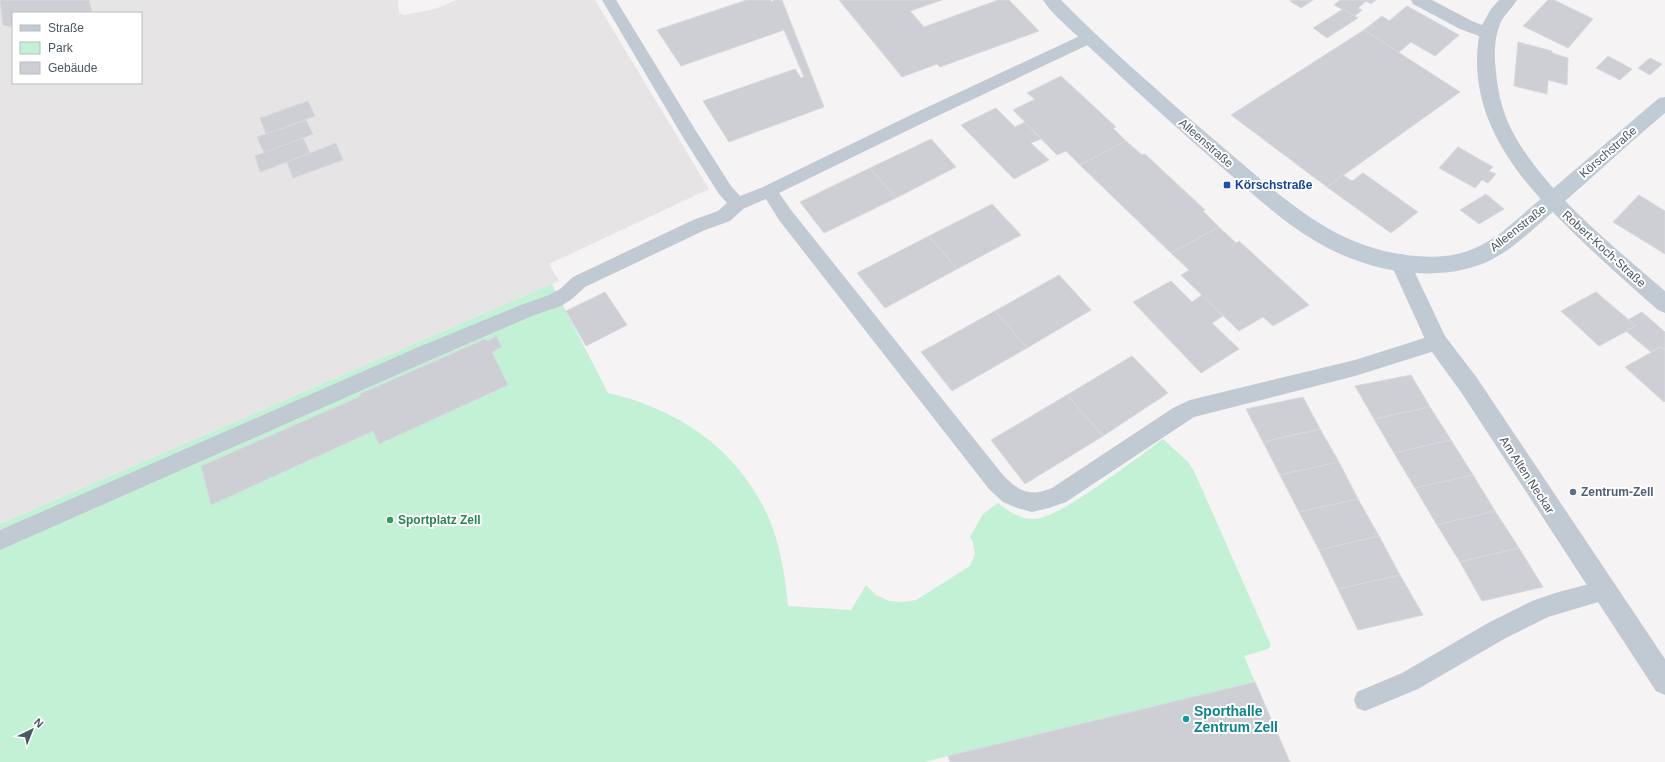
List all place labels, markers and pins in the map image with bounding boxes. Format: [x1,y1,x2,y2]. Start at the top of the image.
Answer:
place label: Körschstraße [1235,178,1313,192]
marker: Körschstraße [1222,180,1232,190]
place label: Zentrum-Zell [1581,485,1654,499]
marker: Zentrum-Zell [1568,487,1578,497]
place label: Sportplatz Zell [398,513,481,527]
marker: Sportplatz Zell [385,515,395,525]
place label: Sporthalle Zentrum Zell [1194,703,1278,735]
marker: Sporthalle Zentrum Zell [1181,714,1191,724]

